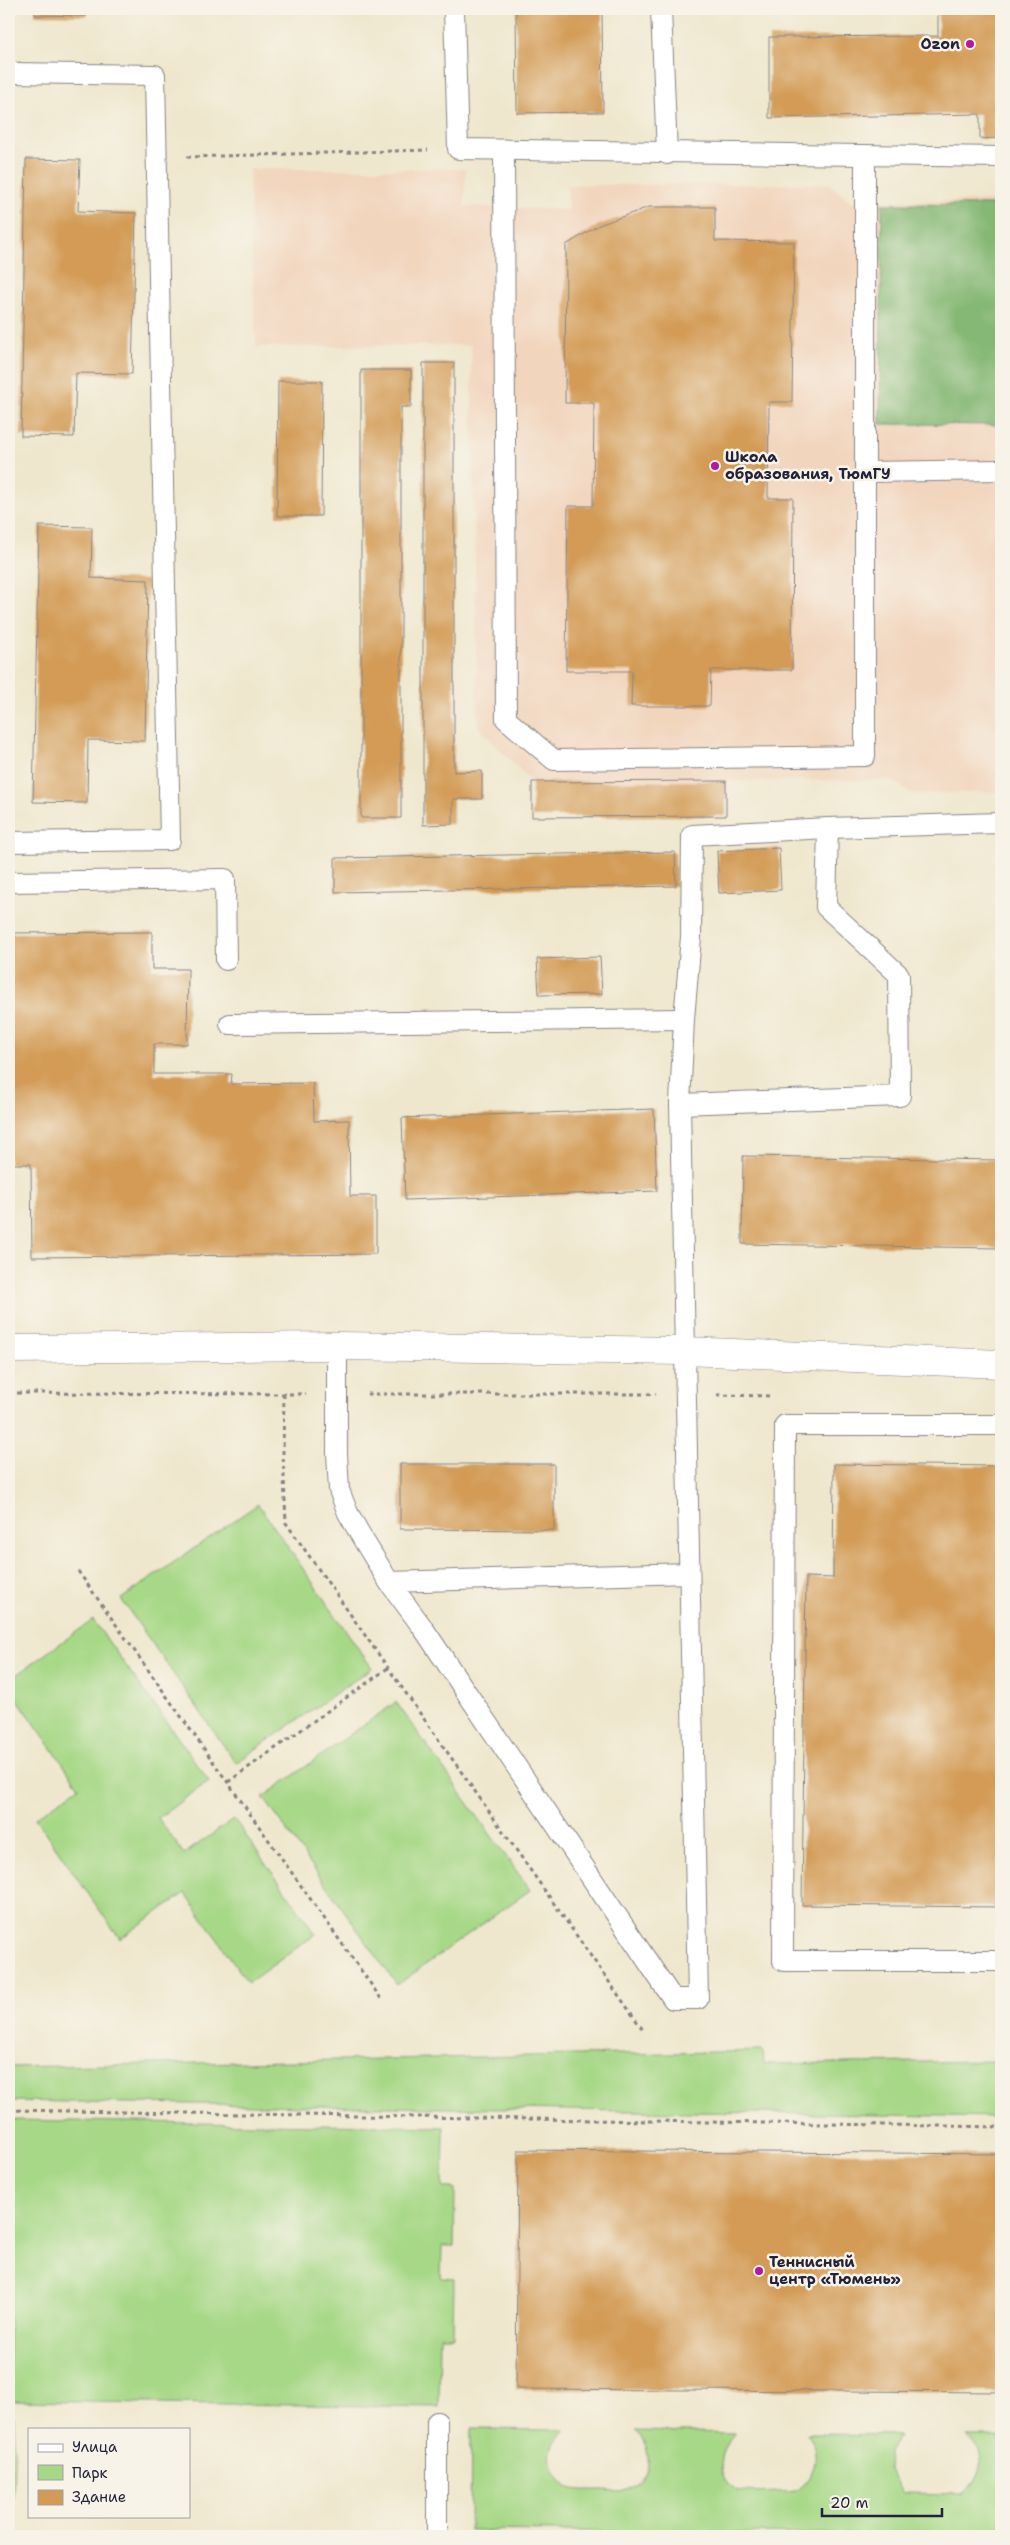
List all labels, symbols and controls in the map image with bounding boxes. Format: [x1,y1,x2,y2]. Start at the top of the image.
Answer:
place label: Ozon [920,34,960,54]
marker: Ozon [964,38,976,50]
place label: Школа образования, ТюмГУ [725,447,891,484]
marker: Школа образования, ТюмГУ [709,460,721,472]
place label: Теннисный центр «Тюмень» [769,2252,901,2289]
marker: Теннисный центр «Тюмень» [753,2265,765,2277]
legend [28,2428,190,2518]
text: Улица [72,2437,118,2457]
text: Парк [72,2463,108,2483]
scale bar [822,2485,942,2517]
text: Здание [72,2487,126,2507]
text: 20 m [830,2493,869,2513]

